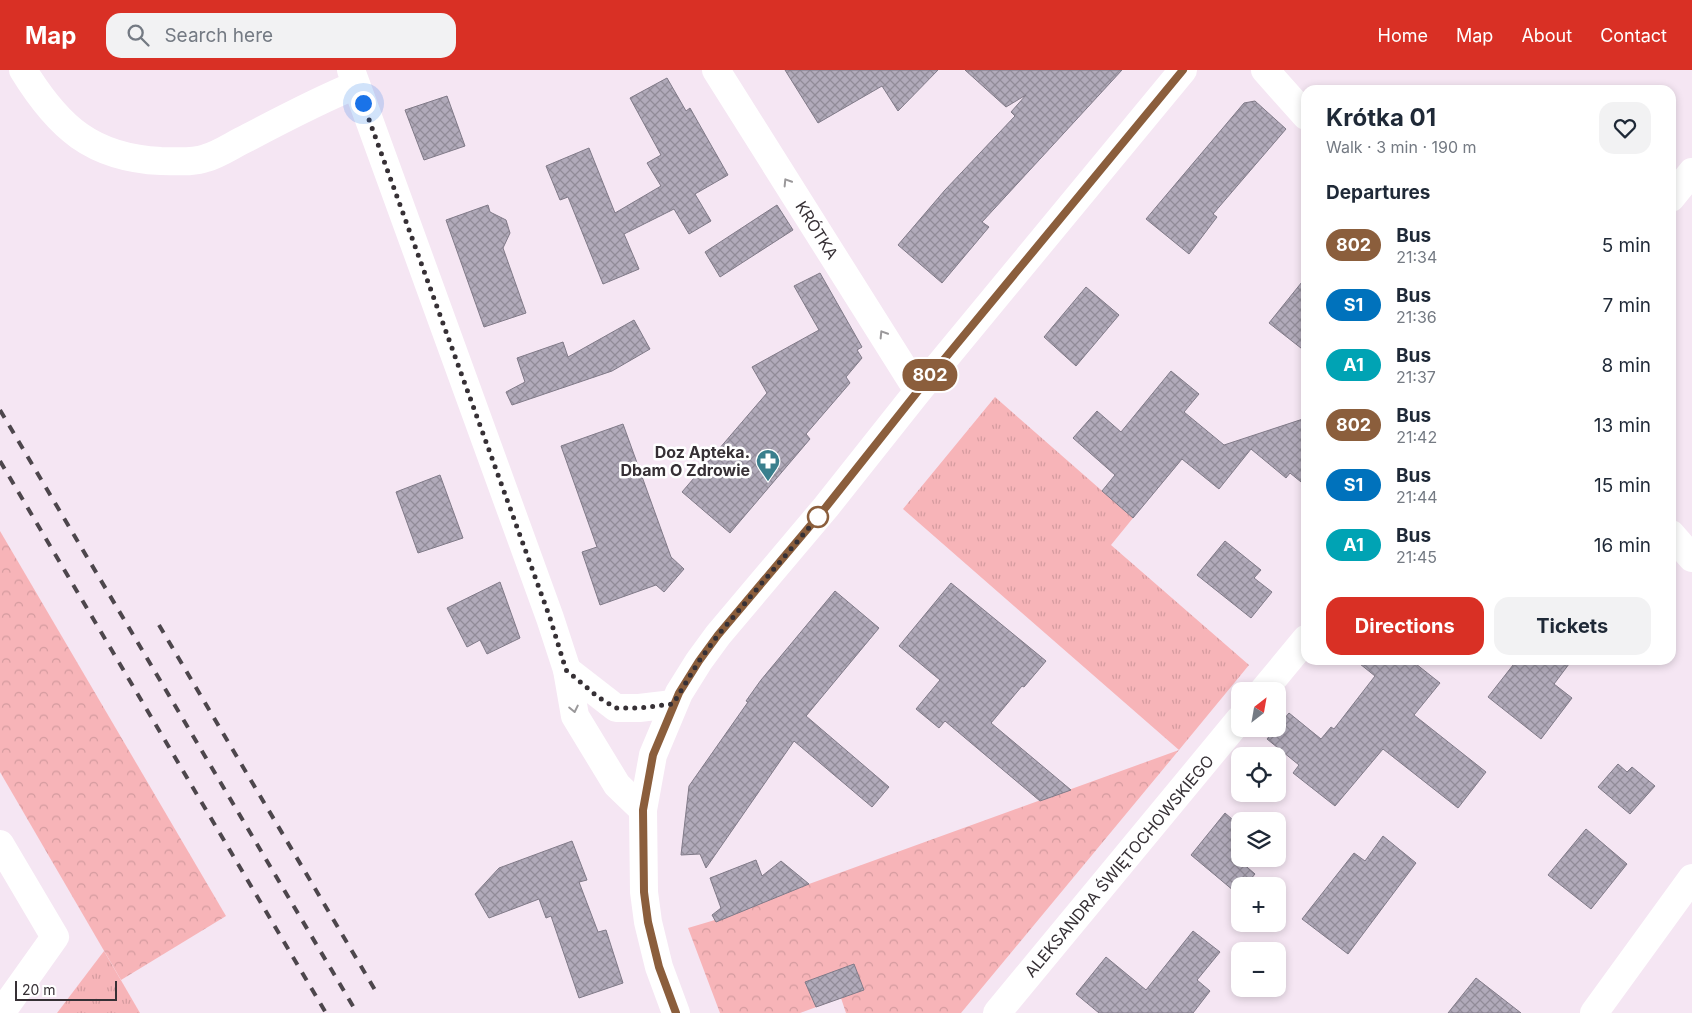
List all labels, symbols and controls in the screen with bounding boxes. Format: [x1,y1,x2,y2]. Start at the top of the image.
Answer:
search box [106,13,456,58]
text: Map [25,21,76,50]
icon: search [124,21,152,49]
text: Search here [164,24,273,47]
text: Home [1378,25,1428,46]
text: Map [1456,25,1493,46]
text: About [1521,25,1572,46]
text: Contact [1600,25,1667,46]
your location [351,91,376,116]
button: heart [1599,102,1651,154]
text: Krótka 01 [1326,103,1436,132]
text: Walk · 3 min · 190 m [1326,137,1477,157]
one-way arrow [784,178,793,188]
text: Departures [1326,181,1430,204]
street label: KRÓTKA [791,197,843,263]
text: Bus [1396,224,1431,247]
text: 802 [1336,234,1371,255]
text: 5 min [1602,234,1651,257]
text: 21:34 [1396,247,1437,267]
text: Bus [1396,284,1431,307]
text: S1 [1344,294,1363,315]
text: 7 min [1602,294,1651,317]
text: 21:36 [1396,307,1437,327]
one-way arrow [879,331,889,340]
text: Bus [1396,344,1431,367]
text: A1 [1343,354,1364,375]
text: 8 min [1601,354,1651,377]
line badge: 802 [901,359,959,391]
text: 802 [912,364,948,385]
text: 21:37 [1396,367,1436,387]
text: Bus [1396,404,1431,427]
text: 802 [1336,414,1371,435]
text: 13 min [1594,414,1651,437]
text: 21:42 [1396,427,1437,447]
place label: Doz Apteka. Dbam O Zdrowie [621,442,750,480]
pharmacy icon: Doz Apteka. Dbam O Zdrowie [755,448,781,482]
text: Bus [1396,464,1431,487]
text: S1 [1344,474,1363,495]
text: 15 min [1594,474,1651,497]
text: 21:44 [1396,487,1438,507]
unlabelled marker [807,506,829,528]
text: Bus [1396,524,1431,547]
text: A1 [1343,534,1364,555]
text: 16 min [1594,534,1651,557]
text: 21:45 [1396,547,1437,567]
button: Directions [1326,597,1484,655]
button: Tickets [1494,597,1651,655]
north arrow [1231,682,1286,738]
map controls [1231,682,1286,997]
one-way arrow [568,704,579,713]
button: locate [1231,747,1286,802]
street label: ALEKSANDRA ŚWIĘTOCHOWSKIEGO [1020,751,1218,981]
button: layers [1231,812,1286,867]
button: + [1231,877,1286,932]
button: − [1231,942,1286,997]
scale bar [15,978,118,1001]
text: 20 m [22,981,56,998]

